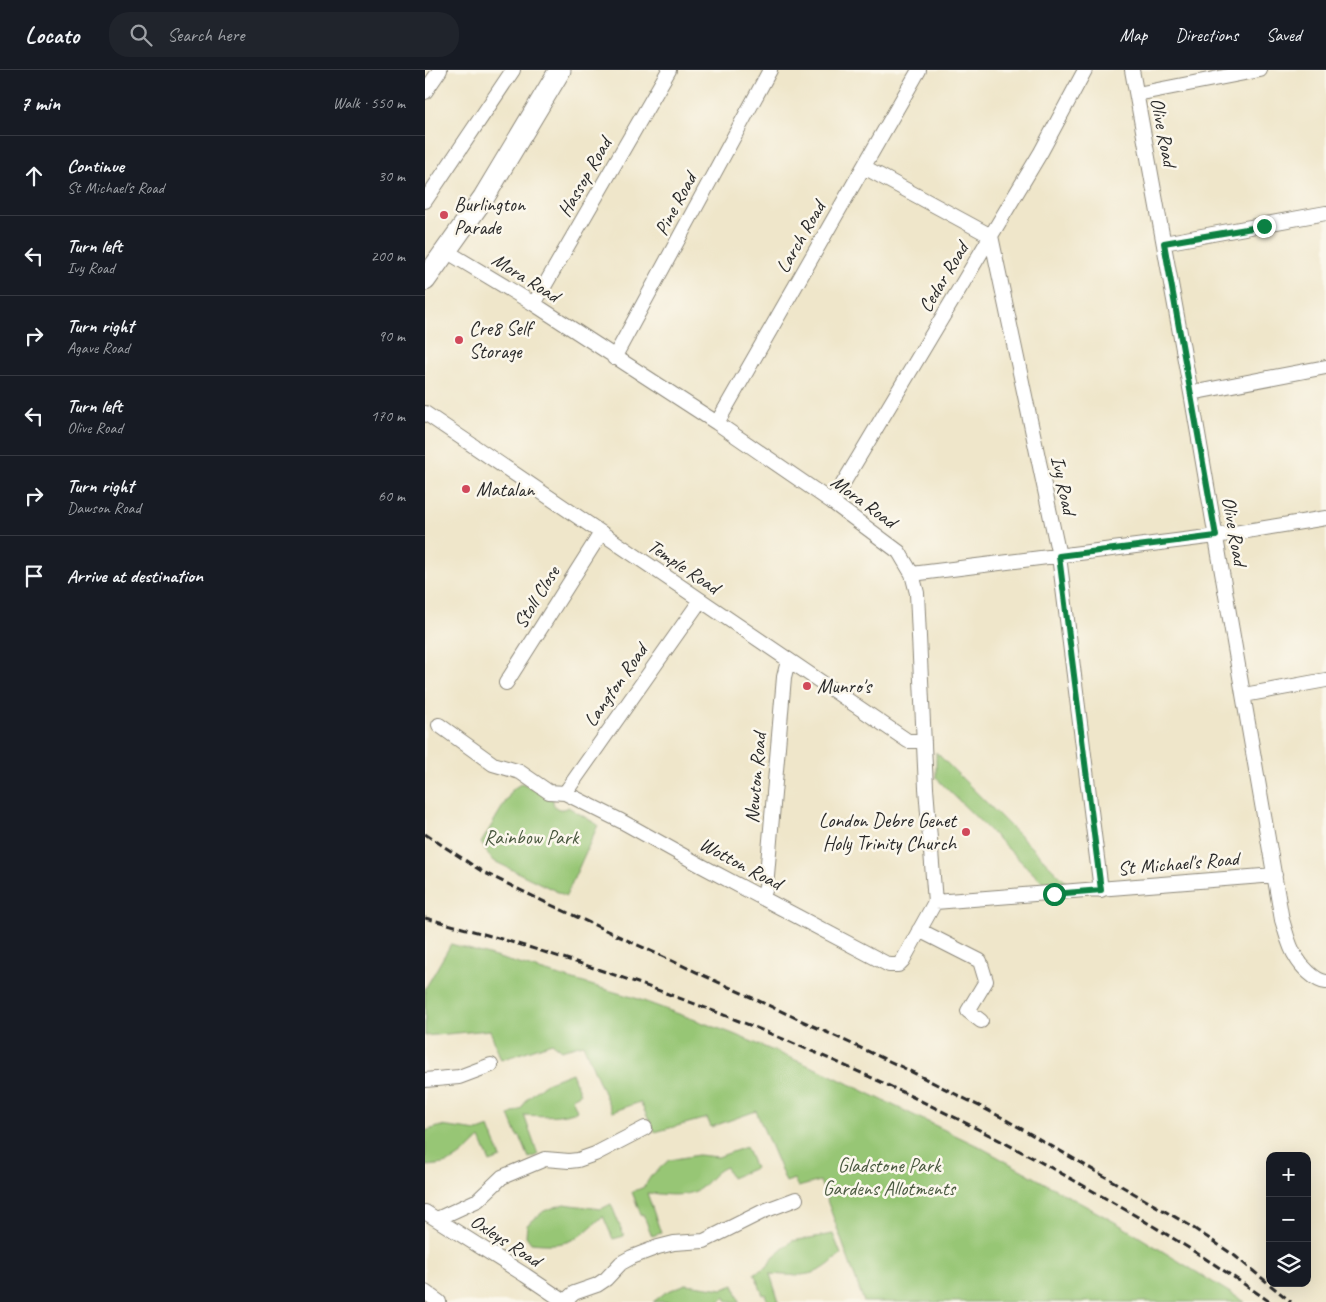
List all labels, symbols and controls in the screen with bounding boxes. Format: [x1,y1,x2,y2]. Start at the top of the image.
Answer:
search box [109,12,459,57]
text: Locato [25,20,79,50]
icon: search [127,21,155,49]
text: Search here [167,23,245,47]
text: Map [1120,24,1147,46]
text: Directions [1175,24,1238,46]
text: Saved [1266,24,1301,46]
text: 7 min [20,90,60,116]
text: Walk · 550 m [333,93,405,113]
street label: Olive Road [1145,96,1183,172]
street label: Hassop Road [552,130,619,221]
text: Continue [67,154,124,178]
icon: ahead [20,162,48,190]
text: 30 m [378,166,405,186]
street label: Pine Road [649,166,704,240]
text: St Michael's Road [67,178,164,198]
place label: Burlington Parade [454,192,526,240]
street label: Larch Road [770,194,832,277]
marker: Burlington Parade [438,209,450,221]
route end [1253,215,1276,238]
text: Turn left [67,234,122,258]
street label: Cedar Road [913,235,976,317]
icon: left [20,242,48,270]
text: 200 m [371,246,405,266]
street label: Mora Road [487,247,567,310]
text: Ivy Road [67,258,115,278]
text: Turn right [67,314,134,338]
place label: Cre8 Self Storage [469,316,535,364]
icon: right [20,322,48,350]
text: 90 m [378,326,405,346]
marker: Cre8 Self Storage [453,334,465,346]
text: Agave Road [67,338,129,358]
text: Turn left [67,394,122,418]
icon: left [20,402,48,430]
text: 170 m [371,406,405,426]
text: Olive Road [67,418,123,438]
street label: Ivy Road [1045,453,1083,520]
street label: Mora Road [826,469,904,535]
text: Turn right [67,474,134,498]
place label: Matalan [476,477,535,502]
icon: right [20,482,48,510]
marker: Matalan [460,483,472,495]
text: 60 m [378,486,405,506]
street label: Olive Road [1216,495,1253,571]
text: Dawson Road [67,498,141,518]
street label: Temple Road [643,533,727,601]
street label: Stoll Close [508,560,566,633]
icon: arrive [20,562,48,590]
text: Arrive at destination [67,564,203,588]
street label: Langton Road [578,637,655,731]
place label: Munro's [817,674,873,699]
marker: Munro's [801,680,813,692]
street label: Newton Road [739,729,772,824]
place label: London Debre Genet Holy Trinity Church [819,808,958,856]
park label: Rainbow Park [484,825,580,850]
marker: London Debre Genet Holy Trinity Church [960,826,972,838]
street label: Wotton Road [695,831,789,897]
street label: St Michael's Road [1117,845,1243,881]
route start [1043,883,1066,906]
map controls [1266,1152,1311,1287]
button: + [1266,1152,1311,1197]
park label: Gladstone Park Gardens Allotments [823,1153,957,1201]
button: − [1266,1197,1311,1242]
street label: Oxleys Road [466,1208,548,1274]
button: layers [1266,1242,1311,1287]

